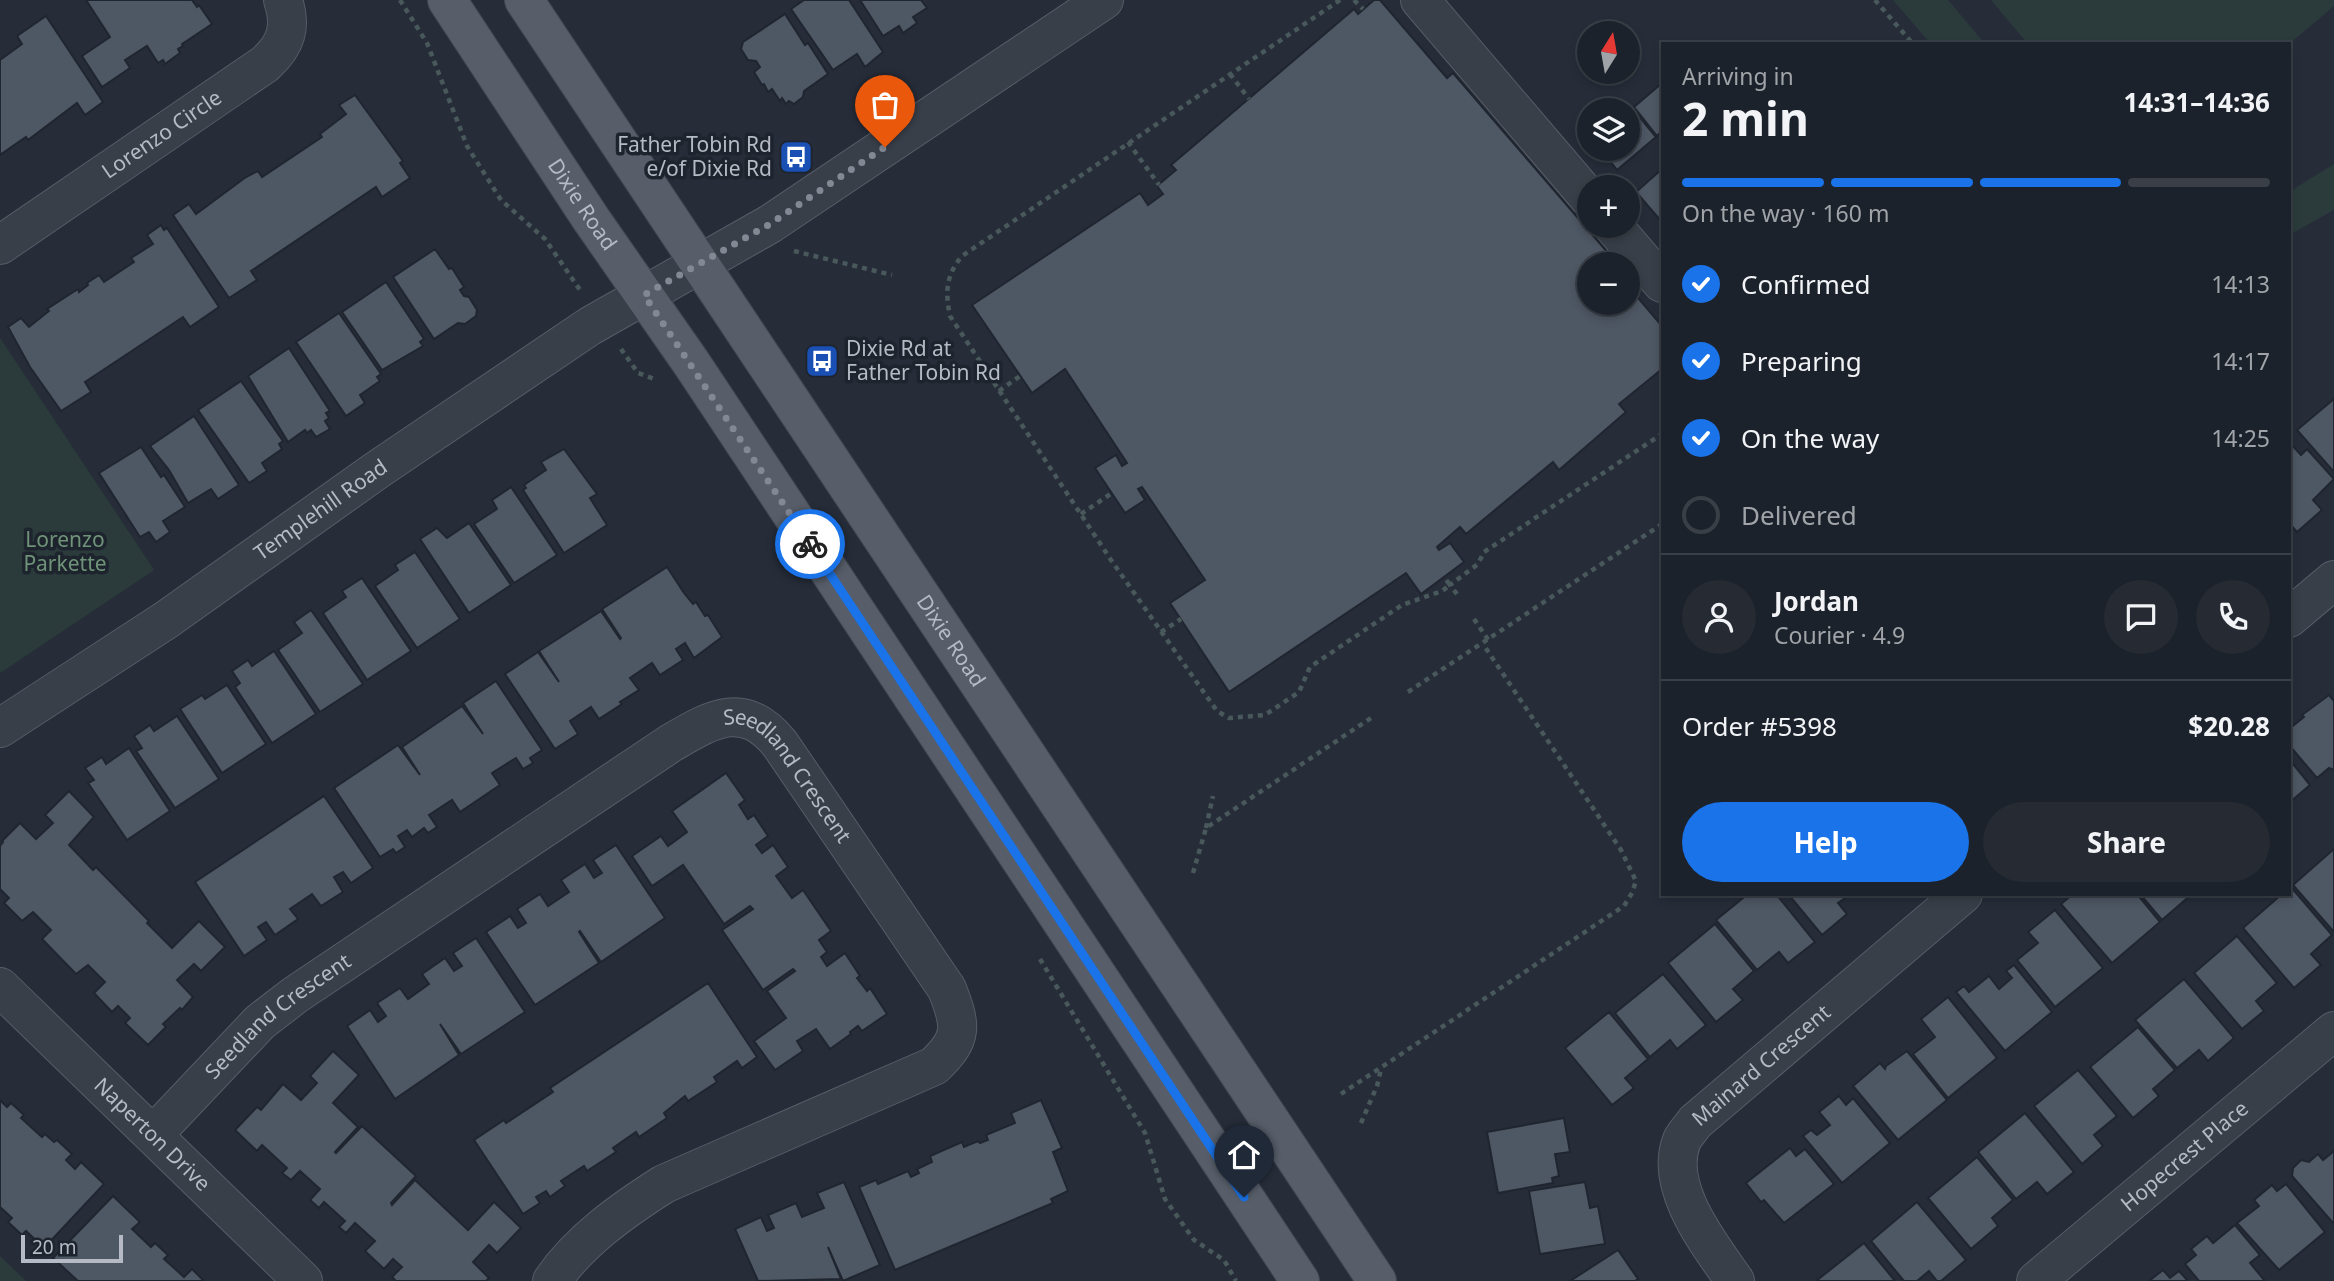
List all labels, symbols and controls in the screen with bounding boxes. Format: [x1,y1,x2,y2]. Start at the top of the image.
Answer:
north arrow [1577,21,1640,84]
map controls [1577,21,1640,315]
text: Arriving in [1682,60,1794,92]
pin [855,75,915,147]
street label: Lorenzo Circle [96,83,227,184]
text: 14:31–14:36 [2123,84,2270,120]
icon: bag [866,86,904,124]
text: 2 min [1682,87,1809,149]
button: layers [1577,98,1640,161]
place label: Father Tobin Rd e/of Dixie Rd [617,130,772,182]
bus stop icon: Father Tobin Rd e/of Dixie Rd [777,138,815,176]
street label: Dixie Road [542,153,624,256]
button: + [1577,175,1640,238]
text: On the way · 160 m [1682,197,1889,229]
button: − [1577,252,1640,315]
icon: check [1682,265,1720,303]
text: Confirmed [1741,266,1871,302]
text: 14:13 [2211,268,2270,300]
place label: Dixie Rd at Father Tobin Rd [846,334,1001,386]
bus stop icon: Dixie Rd at Father Tobin Rd [803,342,841,380]
icon: check [1682,342,1720,380]
text: Preparing [1741,343,1862,379]
text: 14:17 [2211,345,2270,377]
icon: check [1682,419,1720,457]
text: On the way [1741,420,1879,456]
text: 14:25 [2211,422,2270,454]
street label: Templehill Road [248,452,392,566]
text: Delivered [1741,497,1857,533]
courier [775,509,845,579]
park label: Lorenzo Parkette [23,525,107,577]
icon: bike [791,525,829,563]
button: person [1682,580,1756,654]
button: chat [2104,580,2178,654]
button: phone [2196,580,2270,654]
text: Jordan [1774,583,1859,619]
street label: Dixie Road [911,589,992,692]
text: Courier · 4.9 [1774,619,1905,651]
street label: Seedland Crescent [722,702,858,848]
text: Order #5398 [1682,708,1837,744]
text: $20.28 [2188,708,2270,744]
button: Help [1682,802,1969,882]
button: Share [1983,802,2270,882]
street label: Seedland Crescent [198,946,356,1085]
street label: Mainard Crescent [1685,998,1836,1132]
street label: Naperton Drive [89,1071,217,1197]
street label: Hopecrest Place [2114,1094,2254,1217]
pin [1214,1125,1274,1197]
icon: home [1225,1136,1263,1174]
scale bar [21,1232,122,1264]
text: 20 m [32,1234,76,1260]

